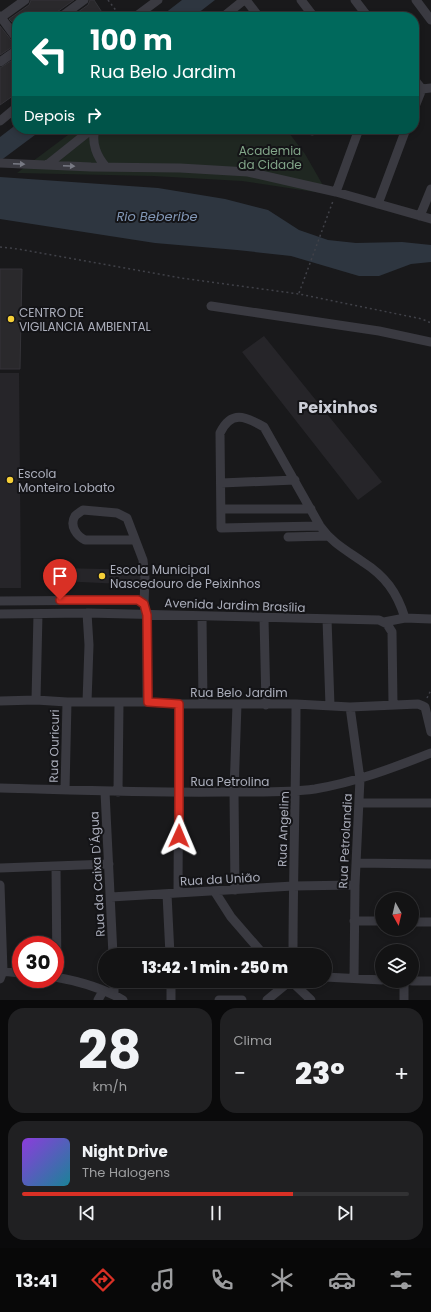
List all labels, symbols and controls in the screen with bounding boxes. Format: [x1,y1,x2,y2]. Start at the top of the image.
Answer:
text: 100 m [90,21,173,60]
icon: left [24,28,76,80]
text: Rua Belo Jardim [90,59,236,84]
icon: right [83,104,105,126]
text: Depois [24,105,75,126]
park label: Academia da Cidade [238,142,302,173]
one-way arrow [13,161,26,167]
one-way arrow [63,163,75,170]
water label: Rio Beberibe [116,207,198,226]
place label: CENTRO DE VIGILANCIA AMBIENTAL [19,304,151,335]
marker: CENTRO DE VIGILANCIA AMBIENTAL [6,314,16,324]
district label: Peixinhos [298,396,378,419]
place label: Escola Monteiro Lobato [18,465,115,496]
marker: Escola Monteiro Lobato [5,475,15,485]
pin [43,559,77,600]
place label: Escola Municipal Nascedouro de Peixinhos [110,561,260,592]
icon: arrive [49,565,71,587]
marker: Escola Municipal Nascedouro de Peixinhos [97,571,107,581]
street label: Avenida Jardim Brasília [164,594,306,616]
street label: Rua Belo Jardim [190,684,288,701]
street label: Rua Ouricuri [45,709,63,783]
street label: Rua Petrolina [191,773,269,790]
street label: Rua Angelim [273,791,293,867]
street label: Rua Petrolandia [334,793,356,889]
street label: Rua da Caixa D'Água [85,811,109,937]
position arrow [158,815,200,857]
street label: Rua da União [179,868,261,890]
north arrow [375,892,419,936]
map controls [375,892,419,988]
speed limit sign: 30 [12,936,64,988]
button: layers [375,944,419,988]
text: 13:42 · 1 min · 250 m [142,957,288,978]
text: 28 [78,1014,141,1087]
text: Clima [234,1031,272,1050]
text: 23° [295,1052,345,1095]
text: − [234,1058,246,1089]
text: + [394,1058,409,1089]
text: km/h [92,1077,127,1096]
text: Night Drive [82,1141,168,1162]
text: The Halogens [82,1163,170,1182]
icon: previous [76,1202,98,1224]
icon: pause [205,1202,227,1224]
icon: next [334,1202,356,1224]
icon: directions [89,1266,117,1294]
icon: music [149,1266,177,1294]
icon: phone [208,1266,236,1294]
icon: climate [268,1266,296,1294]
icon: car [328,1266,356,1294]
icon: filters [387,1266,415,1294]
text: 13:41 [16,1268,58,1293]

